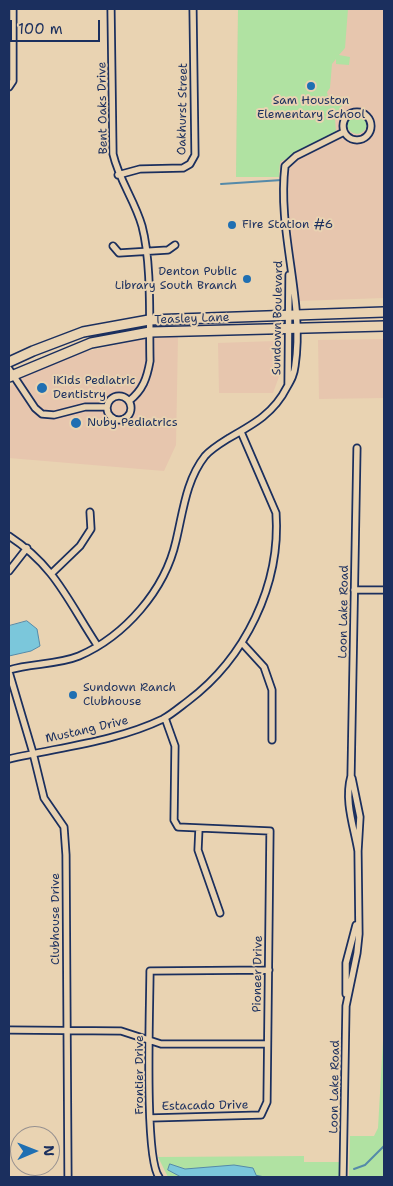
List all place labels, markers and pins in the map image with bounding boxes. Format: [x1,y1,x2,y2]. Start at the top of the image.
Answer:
marker: Sam Houston Elementary School [305,80,317,92]
place label: Sam Houston Elementary School [257,94,365,122]
place label: Fire Station #6 [242,218,333,232]
marker: Fire Station #6 [226,219,238,231]
place label: Denton Public Library South Branch [115,265,237,293]
marker: Denton Public Library South Branch [241,273,253,285]
place label: iKids Pediatric Dentistry [53,374,135,402]
marker: iKids Pediatric Dentistry [35,381,49,395]
marker: Nuby Pediatrics [69,416,83,430]
place label: Nuby Pediatrics [87,416,178,430]
place label: Sundown Ranch Clubhouse [83,681,176,709]
marker: Sundown Ranch Clubhouse [67,689,79,701]

